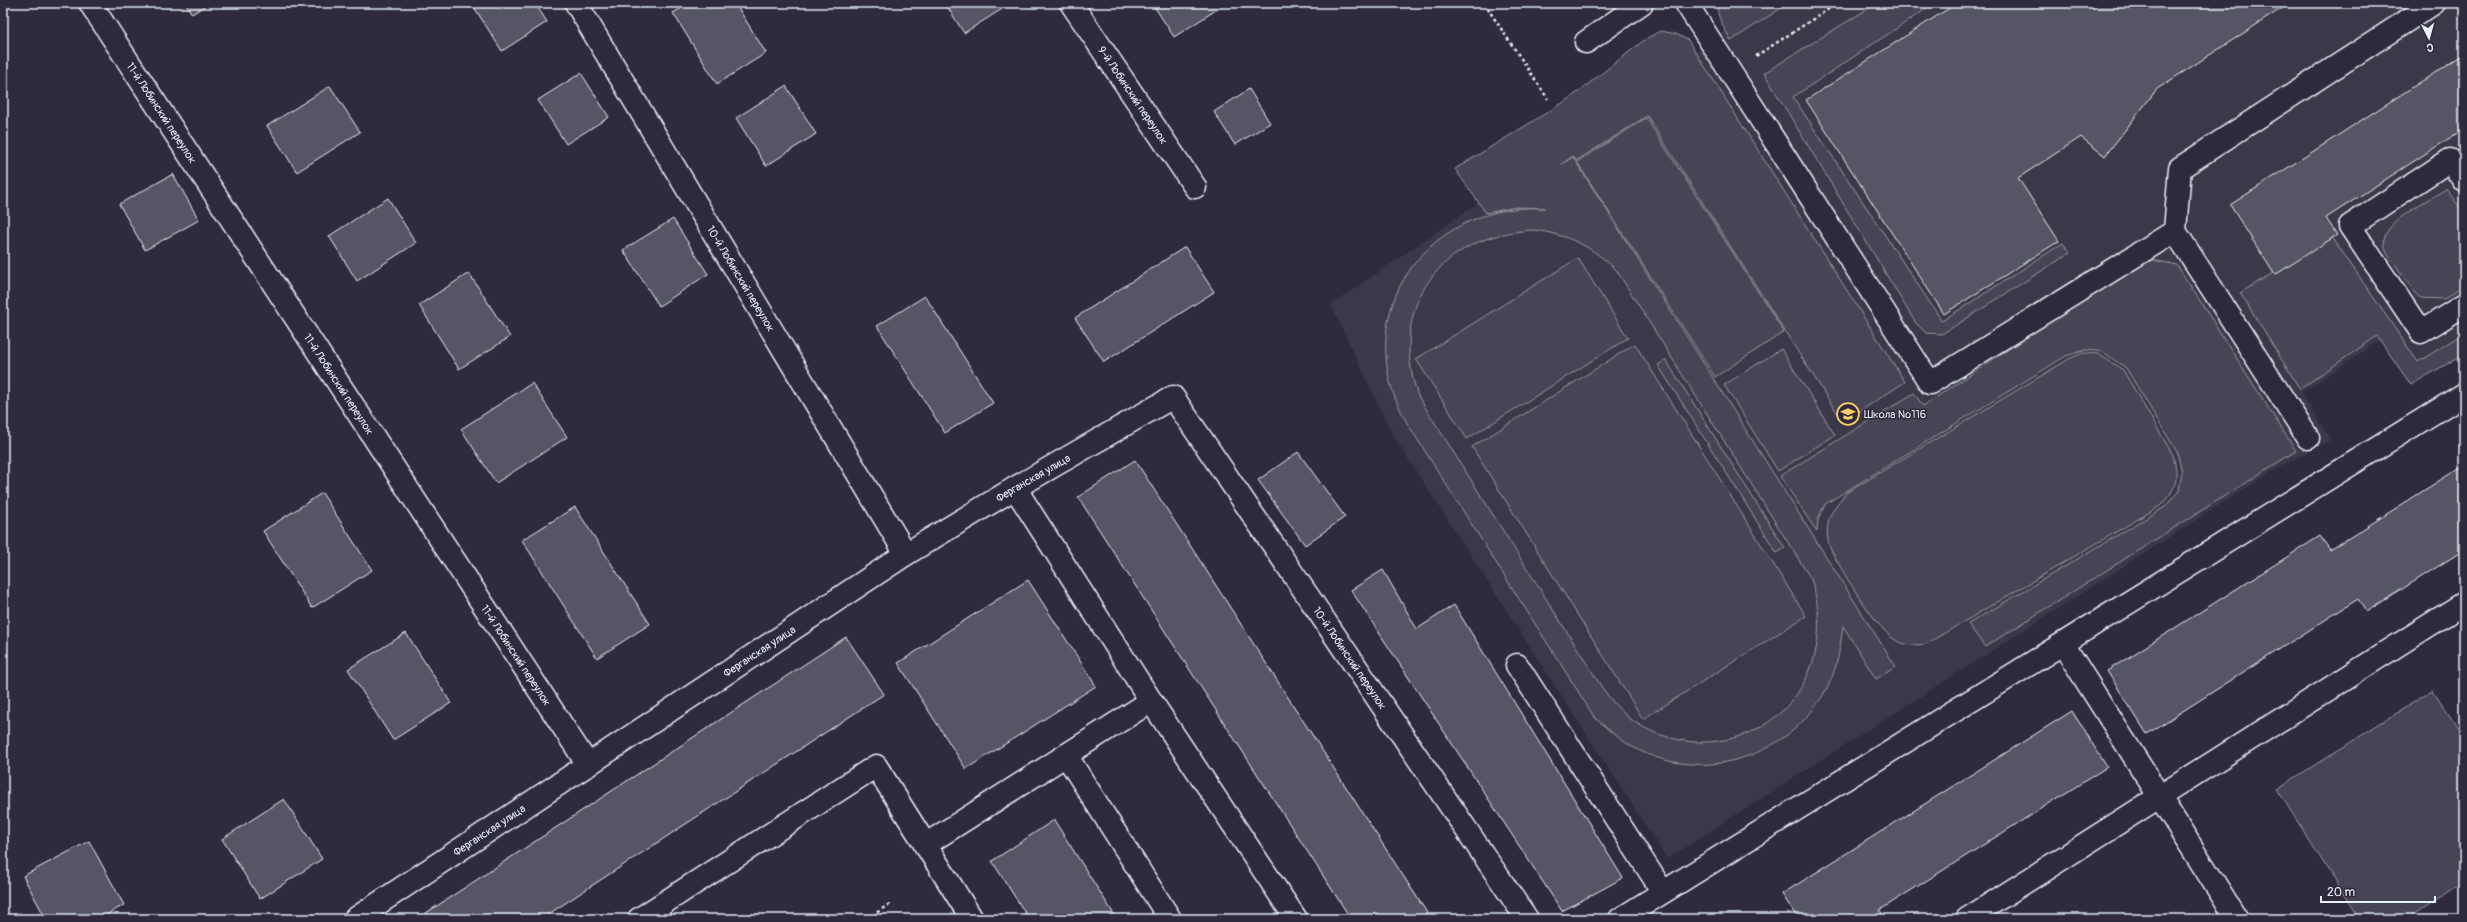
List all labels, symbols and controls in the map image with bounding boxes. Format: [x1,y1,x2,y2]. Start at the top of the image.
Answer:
north arrow [2409,18,2449,58]
text: С [2426,41,2434,54]
street label: 9-й Лобинский переулок [1095,44,1170,147]
street label: 11-й Лобинский переулок [124,60,199,166]
street label: 10-й Лобинский переулок [704,223,777,334]
street label: 11-й Лобинский переулок [301,331,376,437]
school or university icon: Школа №116 [1835,401,1861,427]
place label: Школа №116 [1864,408,1926,421]
street label: Ферганская улица [994,452,1073,505]
street label: 11-й Лобинский переулок [478,602,554,709]
street label: 10-й Лобинский переулок [1310,604,1389,712]
street label: Ферганская улица [721,623,798,680]
street label: Ферганская улица [451,802,528,859]
scale bar [2321,878,2435,904]
text: 20 m [2327,885,2356,900]

